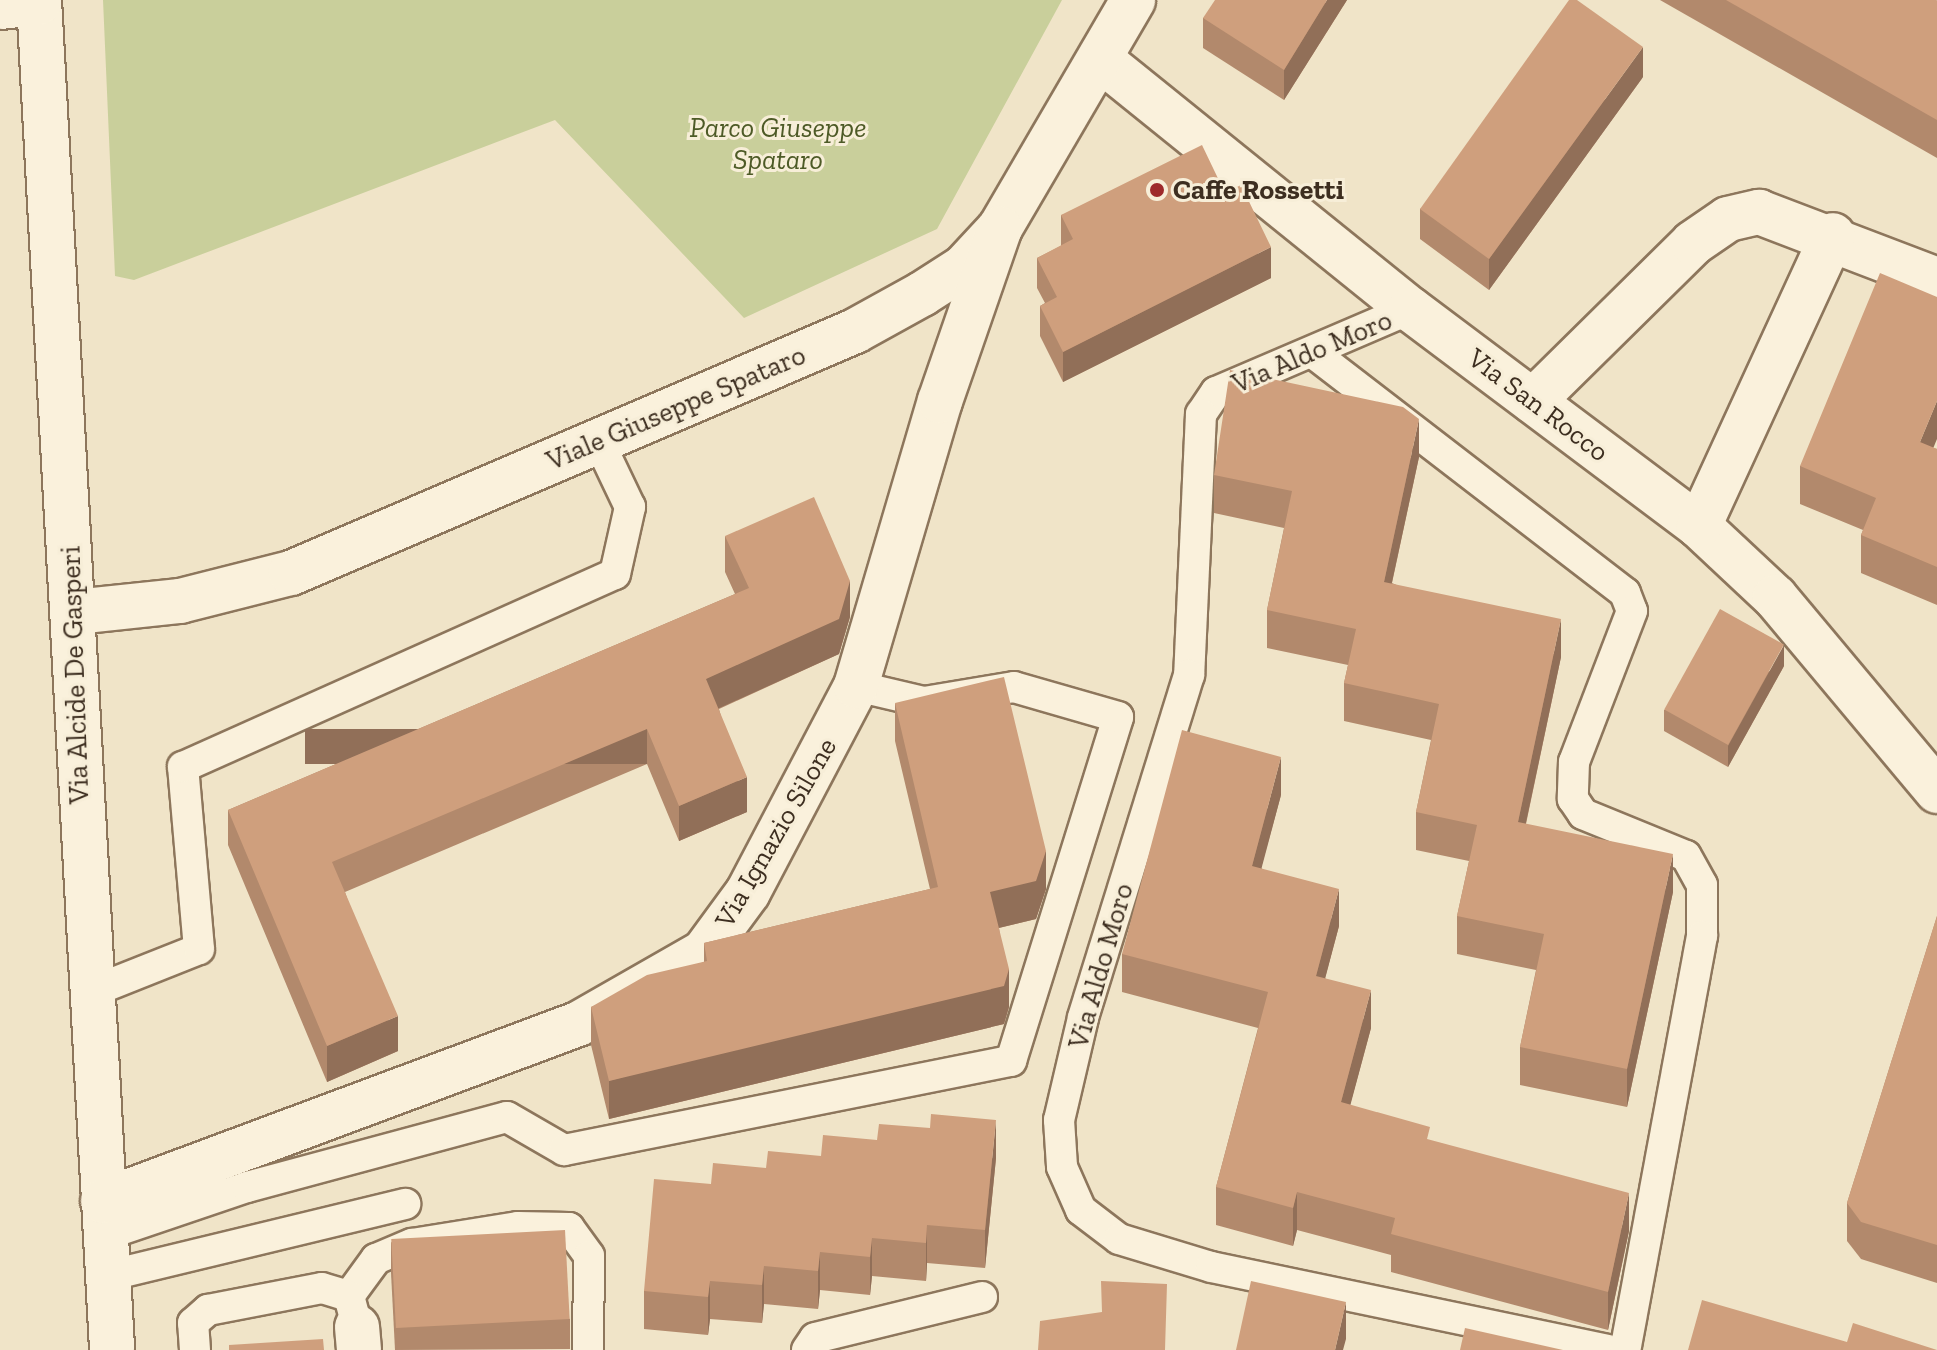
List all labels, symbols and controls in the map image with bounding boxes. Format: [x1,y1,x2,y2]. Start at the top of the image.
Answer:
park label: Parco Giuseppe Spataro [690,111,866,177]
place label: Caffe Rossetti [1173,173,1344,207]
marker: Caffe Rossetti [1148,181,1166,199]
street label: Via Aldo Moro [1226,303,1398,401]
street label: Viale Giuseppe Spataro [541,338,811,478]
street label: Via San Rocco [1461,341,1615,469]
street label: Via Alcide De Gasperi [54,545,96,805]
street label: Via Ignazio Silone [708,732,844,934]
street label: Via Aldo Moro [1061,879,1141,1053]

